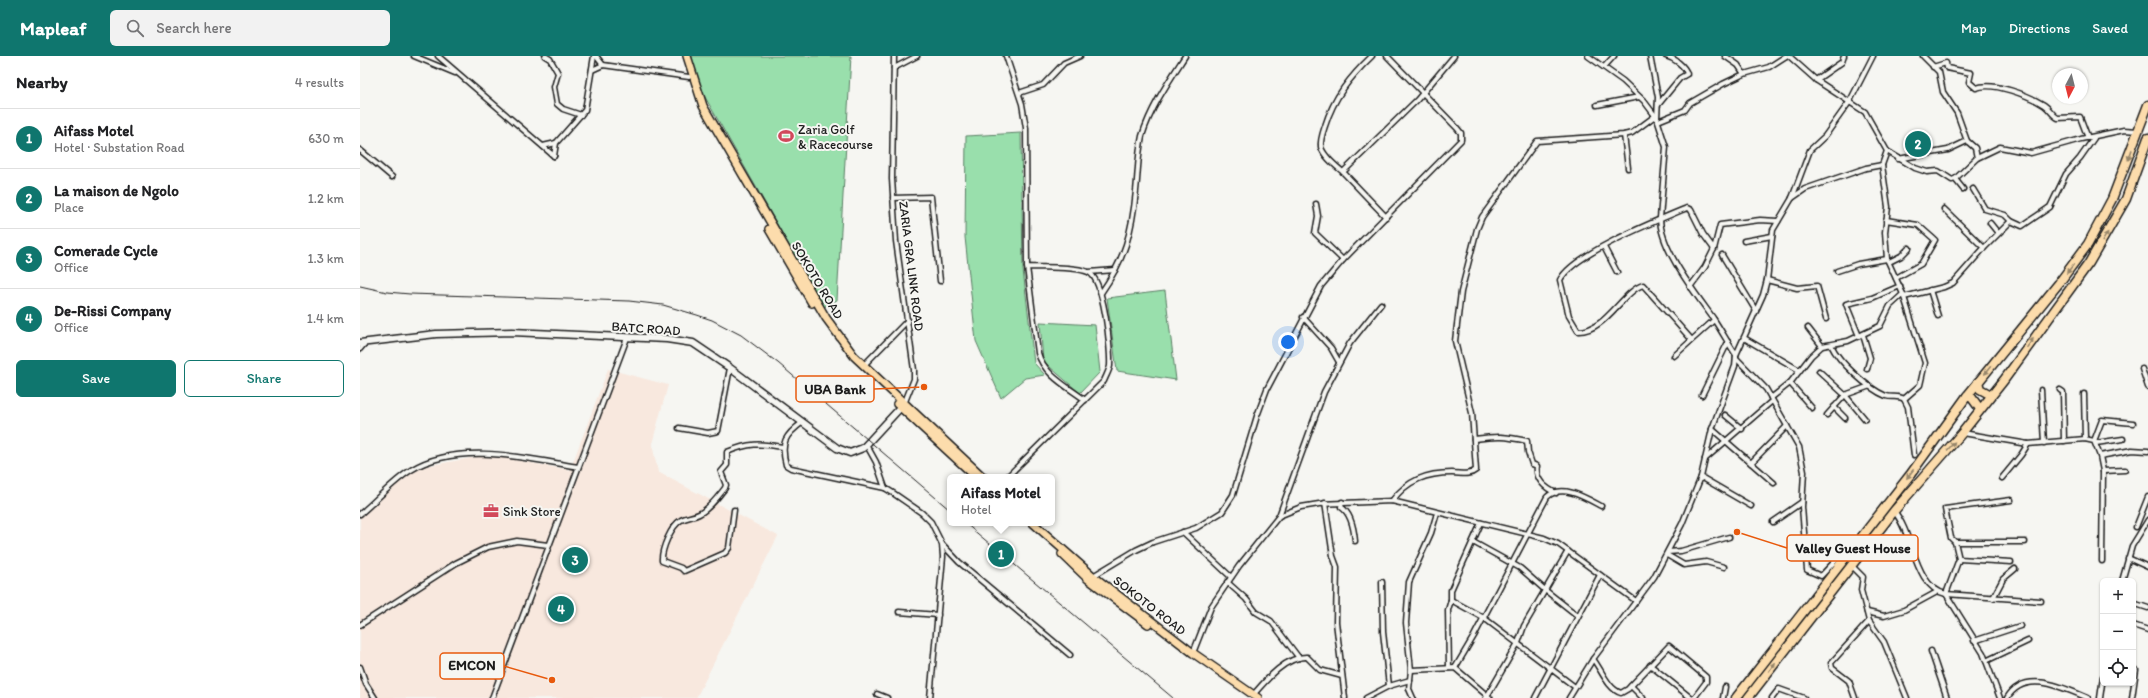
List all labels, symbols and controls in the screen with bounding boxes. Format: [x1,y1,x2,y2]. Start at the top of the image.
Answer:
search box [110,10,390,46]
text: Mapleaf [20,17,86,40]
icon: search [124,17,146,39]
text: Search here [156,19,232,37]
text: Map [1961,20,1987,37]
text: Directions [2009,20,2070,37]
text: Saved [2092,20,2128,37]
north arrow [2052,68,2088,104]
text: Nearby [16,72,68,92]
text: 4 results [295,75,344,90]
text: Aifass Motel [54,122,134,140]
place label: Zaria Golf & Racecourse [798,122,873,152]
sports icon: Zaria Golf & Racecourse [777,127,795,145]
pin: 2 [1905,129,1931,159]
text: 1 [26,131,32,146]
text: 630 m [308,131,344,146]
text: Hotel · Substation Road [54,140,185,155]
one-way arrow [2127,149,2133,161]
text: La maison de Ngolo [54,182,179,200]
text: 2 [26,191,32,206]
text: 1.2 km [308,191,344,206]
text: Place [54,200,84,215]
street label: ZARIA GRA LINK ROAD [896,200,927,332]
one-way arrow [2101,231,2108,243]
street label: SOKOTO ROAD [789,239,847,322]
text: Comerade Cycle [54,242,158,260]
text: 3 [25,251,33,266]
text: 1.3 km [308,251,344,266]
text: Office [54,260,89,275]
one-way arrow [2066,264,2074,274]
text: De-Rissi Company [54,302,171,320]
text: 4 [25,311,33,326]
text: 1.4 km [307,311,344,326]
street label: BATC ROAD [611,319,681,338]
text: Office [54,320,89,335]
your location [1278,332,1298,352]
one-way arrow [2026,338,2034,348]
button: Save [16,360,176,397]
button: Share [184,360,344,397]
one-way arrow [1984,365,1992,375]
callout: UBA Bank [796,376,874,402]
text: UBA Bank [804,381,867,398]
one-way arrow [1946,441,1955,451]
one-way arrow [1906,469,1914,480]
popup [947,474,1055,526]
text: Aifass Motel [961,484,1041,502]
office icon: Sink Store [482,502,500,520]
text: Hotel [961,502,991,517]
place label: Sink Store [503,504,561,519]
callout: Valley Guest House [1787,535,1918,561]
pin: 1 [988,539,1014,569]
text: Valley Guest House [1795,540,1911,557]
pin: 3 [562,545,588,575]
street label: SOKOTO ROAD [1111,572,1189,638]
map controls [2100,578,2136,686]
button: + [2100,578,2136,614]
pin: 4 [548,594,574,624]
button: − [2100,614,2136,650]
button: locate [2100,650,2136,686]
callout: EMCON [440,653,504,679]
text: EMCON [448,657,496,674]
one-way arrow [1768,662,1777,673]

